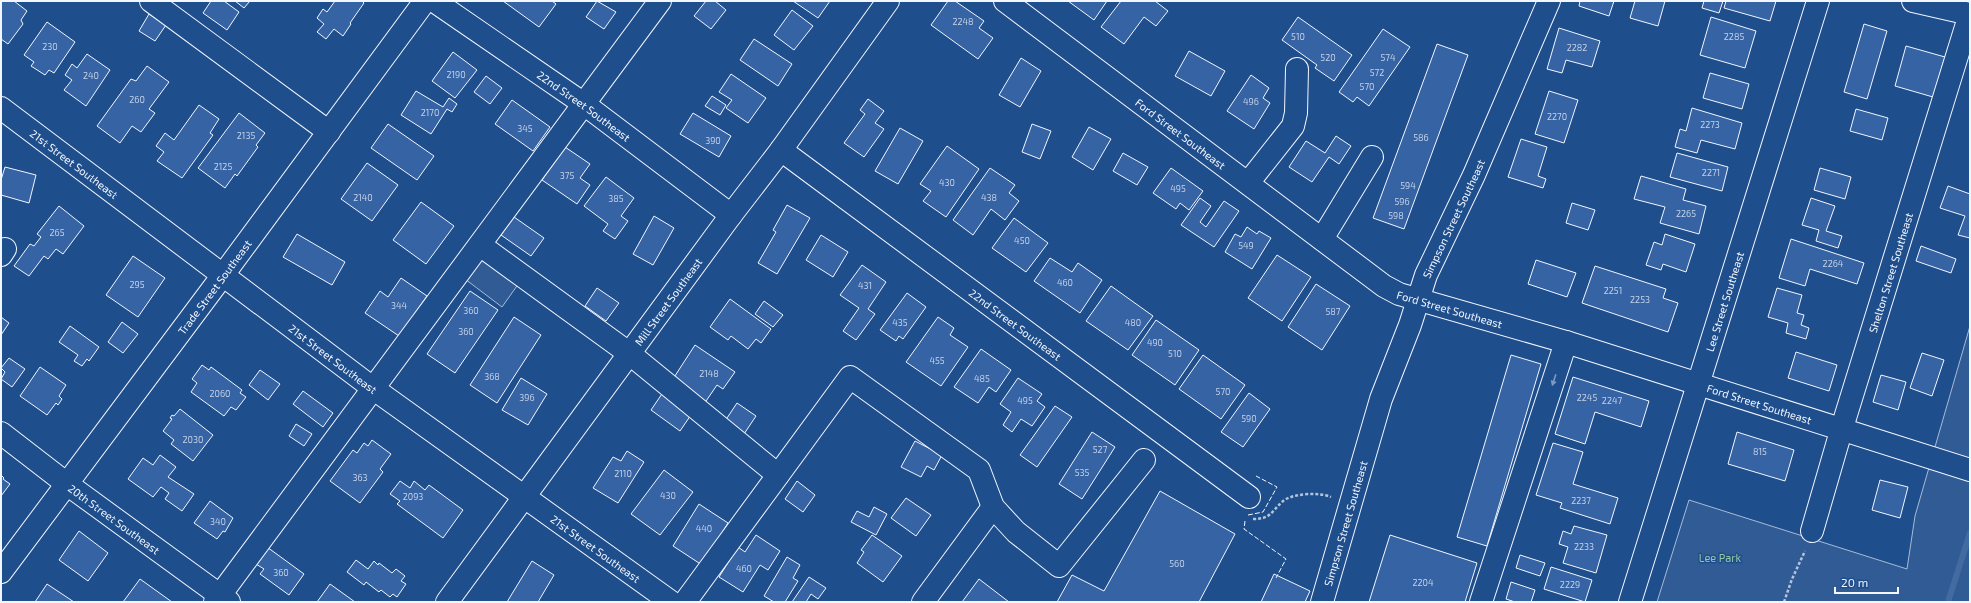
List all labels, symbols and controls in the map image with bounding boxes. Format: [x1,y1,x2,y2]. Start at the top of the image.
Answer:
house number: 2248 [952,16,974,27]
house number: 510 [1291,31,1305,42]
house number: 2285 [1724,31,1744,42]
house number: 230 [42,41,58,52]
house number: 2282 [1567,42,1587,53]
house number: 520 [1320,52,1336,63]
house number: 574 [1381,52,1396,63]
house number: 572 [1370,67,1384,78]
street label: 22nd Street Southeast [535,68,633,143]
house number: 2190 [446,69,466,80]
house number: 240 [83,70,99,81]
house number: 570 [1360,81,1374,92]
house number: 260 [129,94,145,105]
street label: Ford Street Southeast [1133,95,1228,171]
house number: 496 [1243,96,1259,107]
house number: 2170 [421,107,439,118]
house number: 2270 [1547,111,1567,122]
house number: 2273 [1700,119,1720,130]
house number: 345 [517,123,533,134]
street label: 21st Street Southeast [28,126,121,201]
house number: 2135 [237,130,255,141]
house number: 586 [1413,132,1429,143]
house number: 390 [705,135,721,146]
street label: Simpson Street Southeast [1419,157,1487,280]
house number: 2125 [214,161,232,172]
house number: 2271 [1702,167,1720,178]
house number: 375 [560,170,574,181]
house number: 430 [939,177,955,188]
house number: 594 [1400,180,1416,191]
house number: 495 [1170,183,1186,194]
house number: 2140 [353,192,373,203]
house number: 438 [981,192,997,203]
house number: 385 [608,193,624,204]
house number: 596 [1394,196,1410,207]
house number: 2265 [1676,208,1696,219]
house number: 598 [1388,210,1404,221]
street label: Shelton Street Southeast [1865,211,1915,334]
house number: 265 [49,227,65,238]
house number: 450 [1014,235,1030,246]
street label: Trade Street Southeast [175,237,253,337]
house number: 549 [1238,240,1254,251]
street label: Lee Street Southeast [1702,250,1746,353]
street label: Mill Street Southeast [631,255,704,348]
house number: 2264 [1823,258,1844,269]
house number: 460 [1057,277,1073,288]
house number: 295 [129,279,145,290]
house number: 431 [858,280,872,291]
street label: 22nd Street Southeast [967,285,1064,362]
house number: 2251 [1604,285,1622,296]
street label: Ford Street Southeast [1395,287,1504,330]
house number: 2253 [1630,294,1650,305]
house number: 344 [391,300,408,311]
house number: 360 [463,305,479,316]
house number: 587 [1326,306,1341,317]
house number: 435 [892,317,908,328]
house number: 480 [1125,317,1141,328]
street label: 21st Street Southeast [287,321,380,396]
house number: 360 [458,326,474,337]
house number: 490 [1147,337,1163,348]
house number: 510 [1168,348,1182,359]
house number: 455 [929,355,945,366]
house number: 2148 [699,368,719,379]
house number: 368 [484,371,500,382]
house number: 485 [974,373,990,384]
one-way arrow [1550,374,1556,386]
street label: Ford Street Southeast [1706,381,1814,426]
house number: 570 [1216,386,1230,397]
house number: 2060 [209,388,231,399]
house number: 396 [519,392,535,403]
house number: 2245 [1577,392,1597,403]
house number: 495 [1017,395,1033,406]
house number: 2247 [1602,395,1623,406]
house number: 590 [1241,413,1257,424]
house number: 2030 [183,434,203,445]
house number: 527 [1093,444,1108,455]
house number: 815 [1753,446,1767,457]
street label: Simpson Street Southeast [1321,459,1369,587]
house number: 535 [1075,467,1090,478]
house number: 2110 [614,468,632,479]
house number: 363 [352,472,368,483]
street label: 20th Street Southeast [66,481,163,556]
house number: 430 [660,490,676,501]
house number: 2093 [403,491,423,502]
house number: 2237 [1571,495,1591,506]
street label: 21st Street Southeast [549,512,643,585]
house number: 340 [210,516,226,527]
house number: 440 [696,523,712,534]
house number: 2233 [1574,541,1594,552]
park label: Lee Park [1699,551,1742,564]
house number: 560 [1169,558,1185,569]
house number: 460 [736,563,752,574]
house number: 360 [273,567,289,578]
scale bar [1835,569,1898,595]
text: 20 m [1841,575,1868,589]
house number: 2204 [1412,577,1434,588]
house number: 2229 [1560,579,1580,590]

